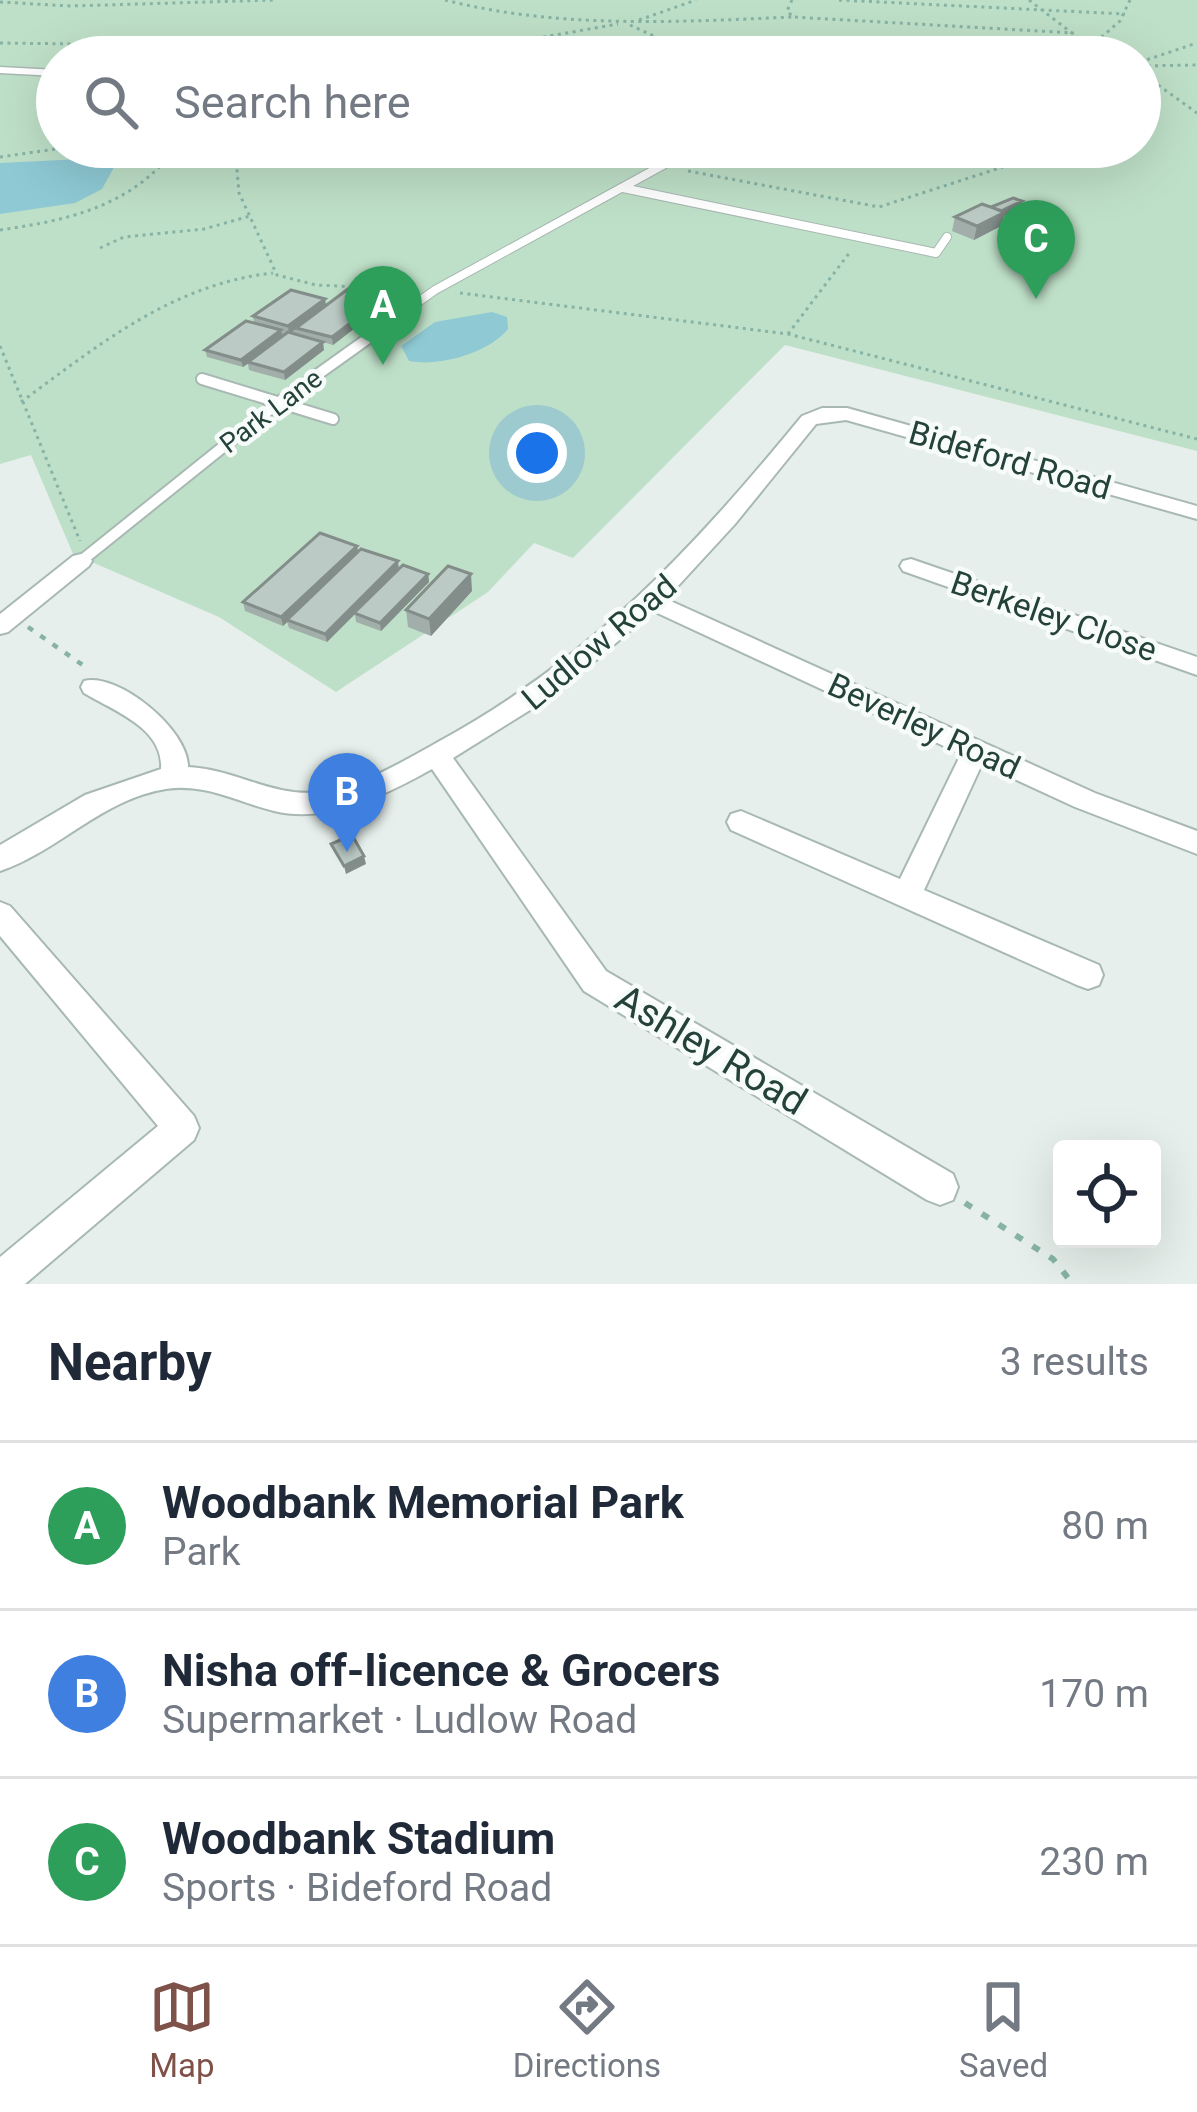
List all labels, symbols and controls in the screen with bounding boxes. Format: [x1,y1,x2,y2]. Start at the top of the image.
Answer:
search box [36,36,1161,168]
icon: search [78,69,144,135]
text: Search here [174,76,411,129]
pin: C [997,200,1075,299]
pin: A [344,266,422,365]
street label: Park Lane [214,362,328,460]
street label: Bideford Road [904,413,1116,507]
your location [507,423,567,483]
street label: Berkeley Close [946,563,1162,669]
street label: Ludlow Road [514,566,684,718]
street label: Beverley Road [822,665,1026,787]
pin: B [308,753,386,852]
street label: Ashley Road [607,975,815,1125]
map controls [1053,1140,1161,1248]
button: locate [1053,1140,1161,1248]
text: Nearby [48,1333,212,1392]
text: 3 results [1000,1339,1149,1385]
text: Woodbank Memorial Park [162,1476,684,1529]
text: A [74,1503,100,1549]
text: 80 m [1061,1503,1149,1549]
text: Park [162,1529,241,1575]
text: Nisha off-licence & Grocers [162,1644,720,1697]
text: B [75,1671,99,1717]
text: 170 m [1039,1671,1149,1717]
text: Supermarket · Ludlow Road [162,1697,637,1743]
text: Woodbank Stadium [162,1812,555,1865]
text: C [74,1839,100,1885]
text: 230 m [1039,1839,1149,1885]
text: Sports · Bideford Road [162,1865,552,1911]
tab: Map [149,1974,215,2085]
tab: Directions [513,1974,661,2085]
tab: Saved [959,1974,1048,2085]

